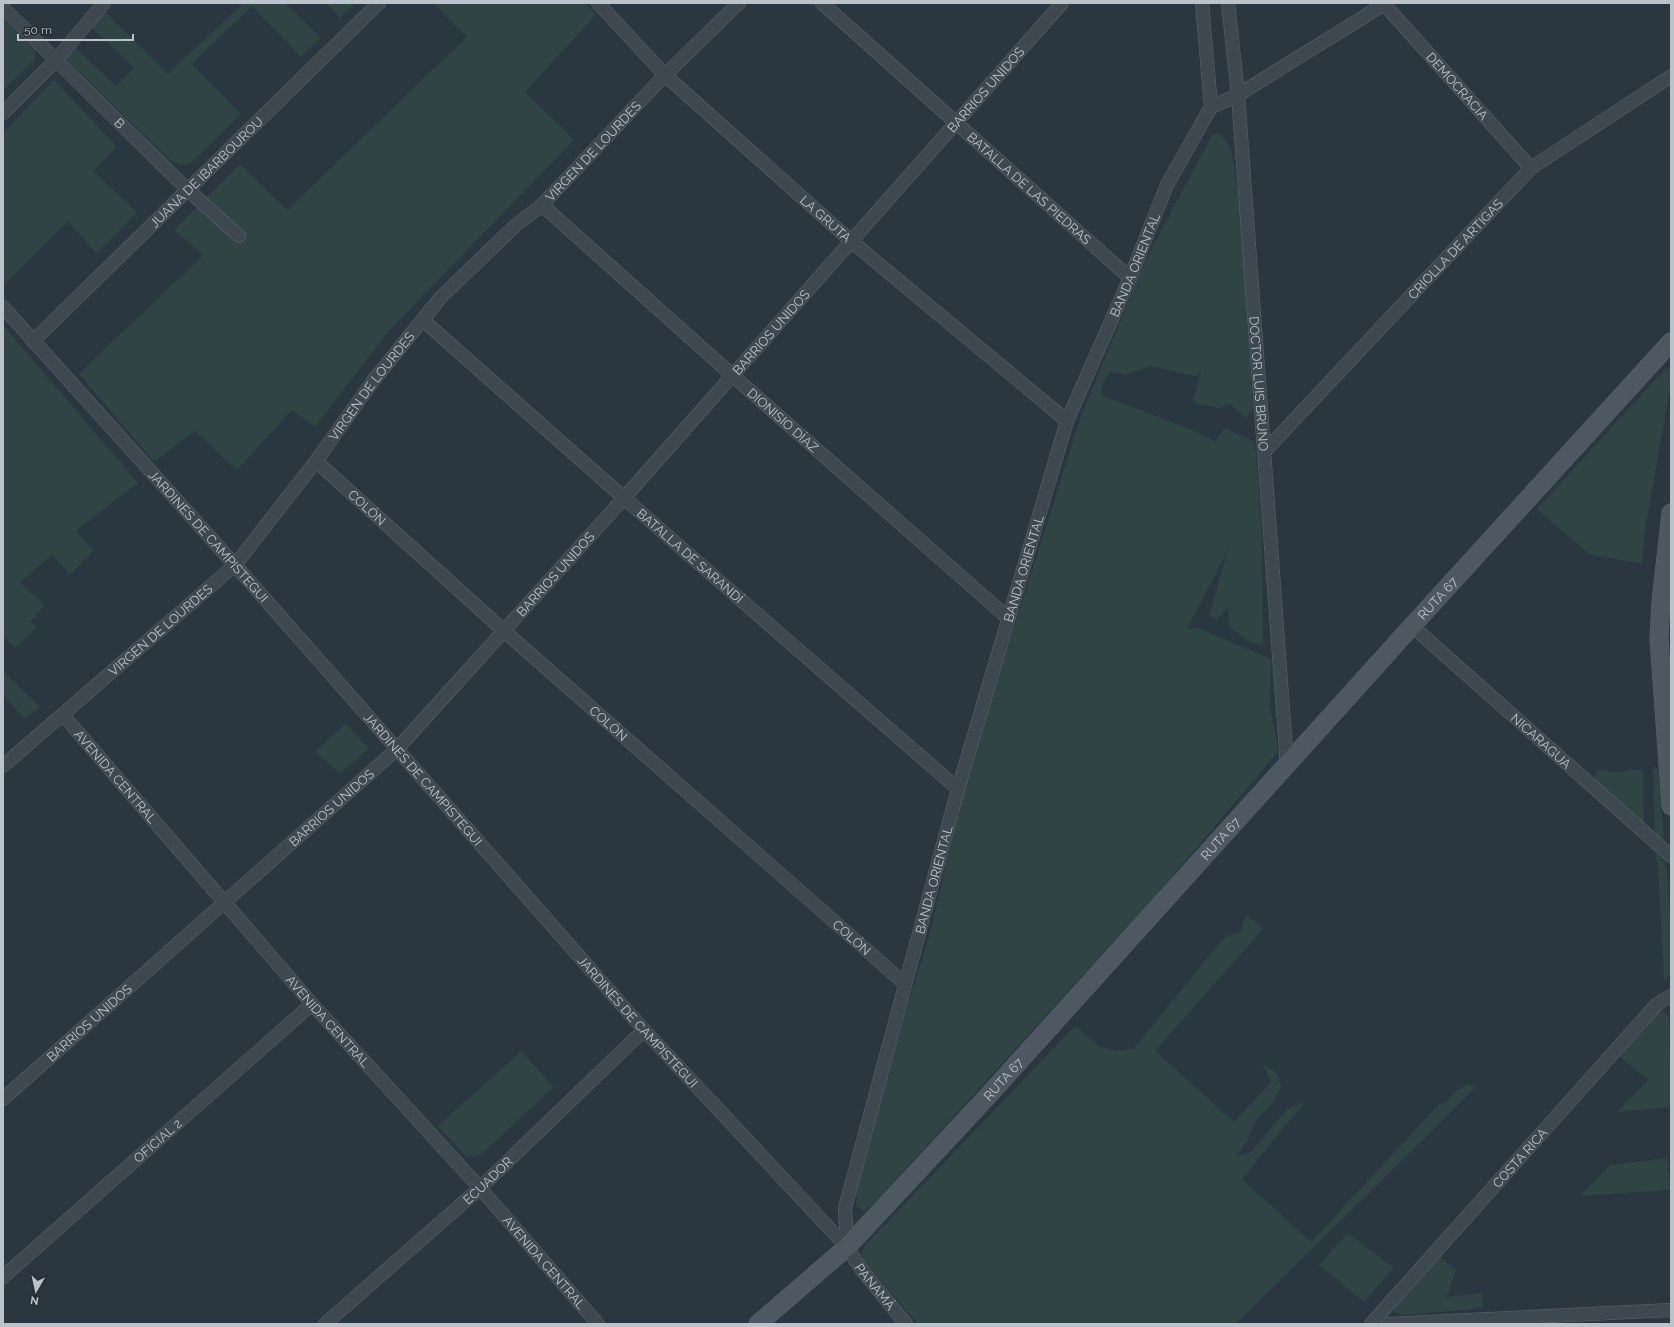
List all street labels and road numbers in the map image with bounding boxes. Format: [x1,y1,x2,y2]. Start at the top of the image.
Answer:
street label: BARRIOS UNIDOS [944,44,1027,135]
street label: DEMOCRACIA [1423,49,1492,123]
street label: VIRGEN DE LOURDES [542,98,644,204]
street label: JUANA DE IBARBOUROU [146,113,266,230]
street label: B [112,115,128,132]
street label: BATALLA DE LAS PIEDRAS [964,129,1094,247]
street label: LA GRUTA [797,192,854,245]
street label: CRIOLLA DE ARTIGAS [1405,196,1506,302]
street label: BANDA ORIENTAL [1106,210,1163,319]
street label: BARRIOS UNIDOS [729,286,812,378]
street label: DOCTOR LUIS BRUNO [1247,316,1272,452]
street label: VIRGEN DE LOURDES [326,329,417,443]
street label: DIONISIO DÍAZ [745,385,822,455]
street label: JARDINES DE CAMPISTEGUI [146,467,272,605]
street label: COLÓN [345,486,389,528]
street label: BATALLA DE SARANDÍ [634,505,747,607]
street label: BANDA ORIENTAL [1000,513,1046,624]
street label: BARRIOS UNIDOS [513,529,597,619]
street label: RUTA 67 [1414,574,1460,622]
street label: VIRGEN DE LOURDES [105,581,215,679]
street label: COLÓN [587,702,631,744]
street label: JARDINES DE CAMPISTEGUI [361,710,486,848]
street label: NICARAGUA [1508,710,1575,772]
street label: AVENIDA CENTRAL [72,727,160,826]
street label: BARRIOS UNIDOS [286,766,377,849]
street label: RUTA 67 [1197,814,1243,863]
street label: BANDA ORIENTAL [912,824,955,935]
street label: COLÓN [830,917,874,958]
street label: JARDINES DE CAMPISTEGUI [575,953,701,1090]
street label: AVENIDA CENTRAL [283,972,374,1070]
street label: BARRIOS UNIDOS [43,981,135,1064]
street label: RUTA 67 [980,1055,1026,1103]
street label: OFICIAL 2 [130,1115,185,1166]
street label: COSTA RICA [1489,1125,1550,1191]
street label: ECUADOR [460,1153,515,1207]
street label: AVENIDA CENTRAL [500,1213,589,1312]
street label: PANAMÁ [852,1261,899,1313]

